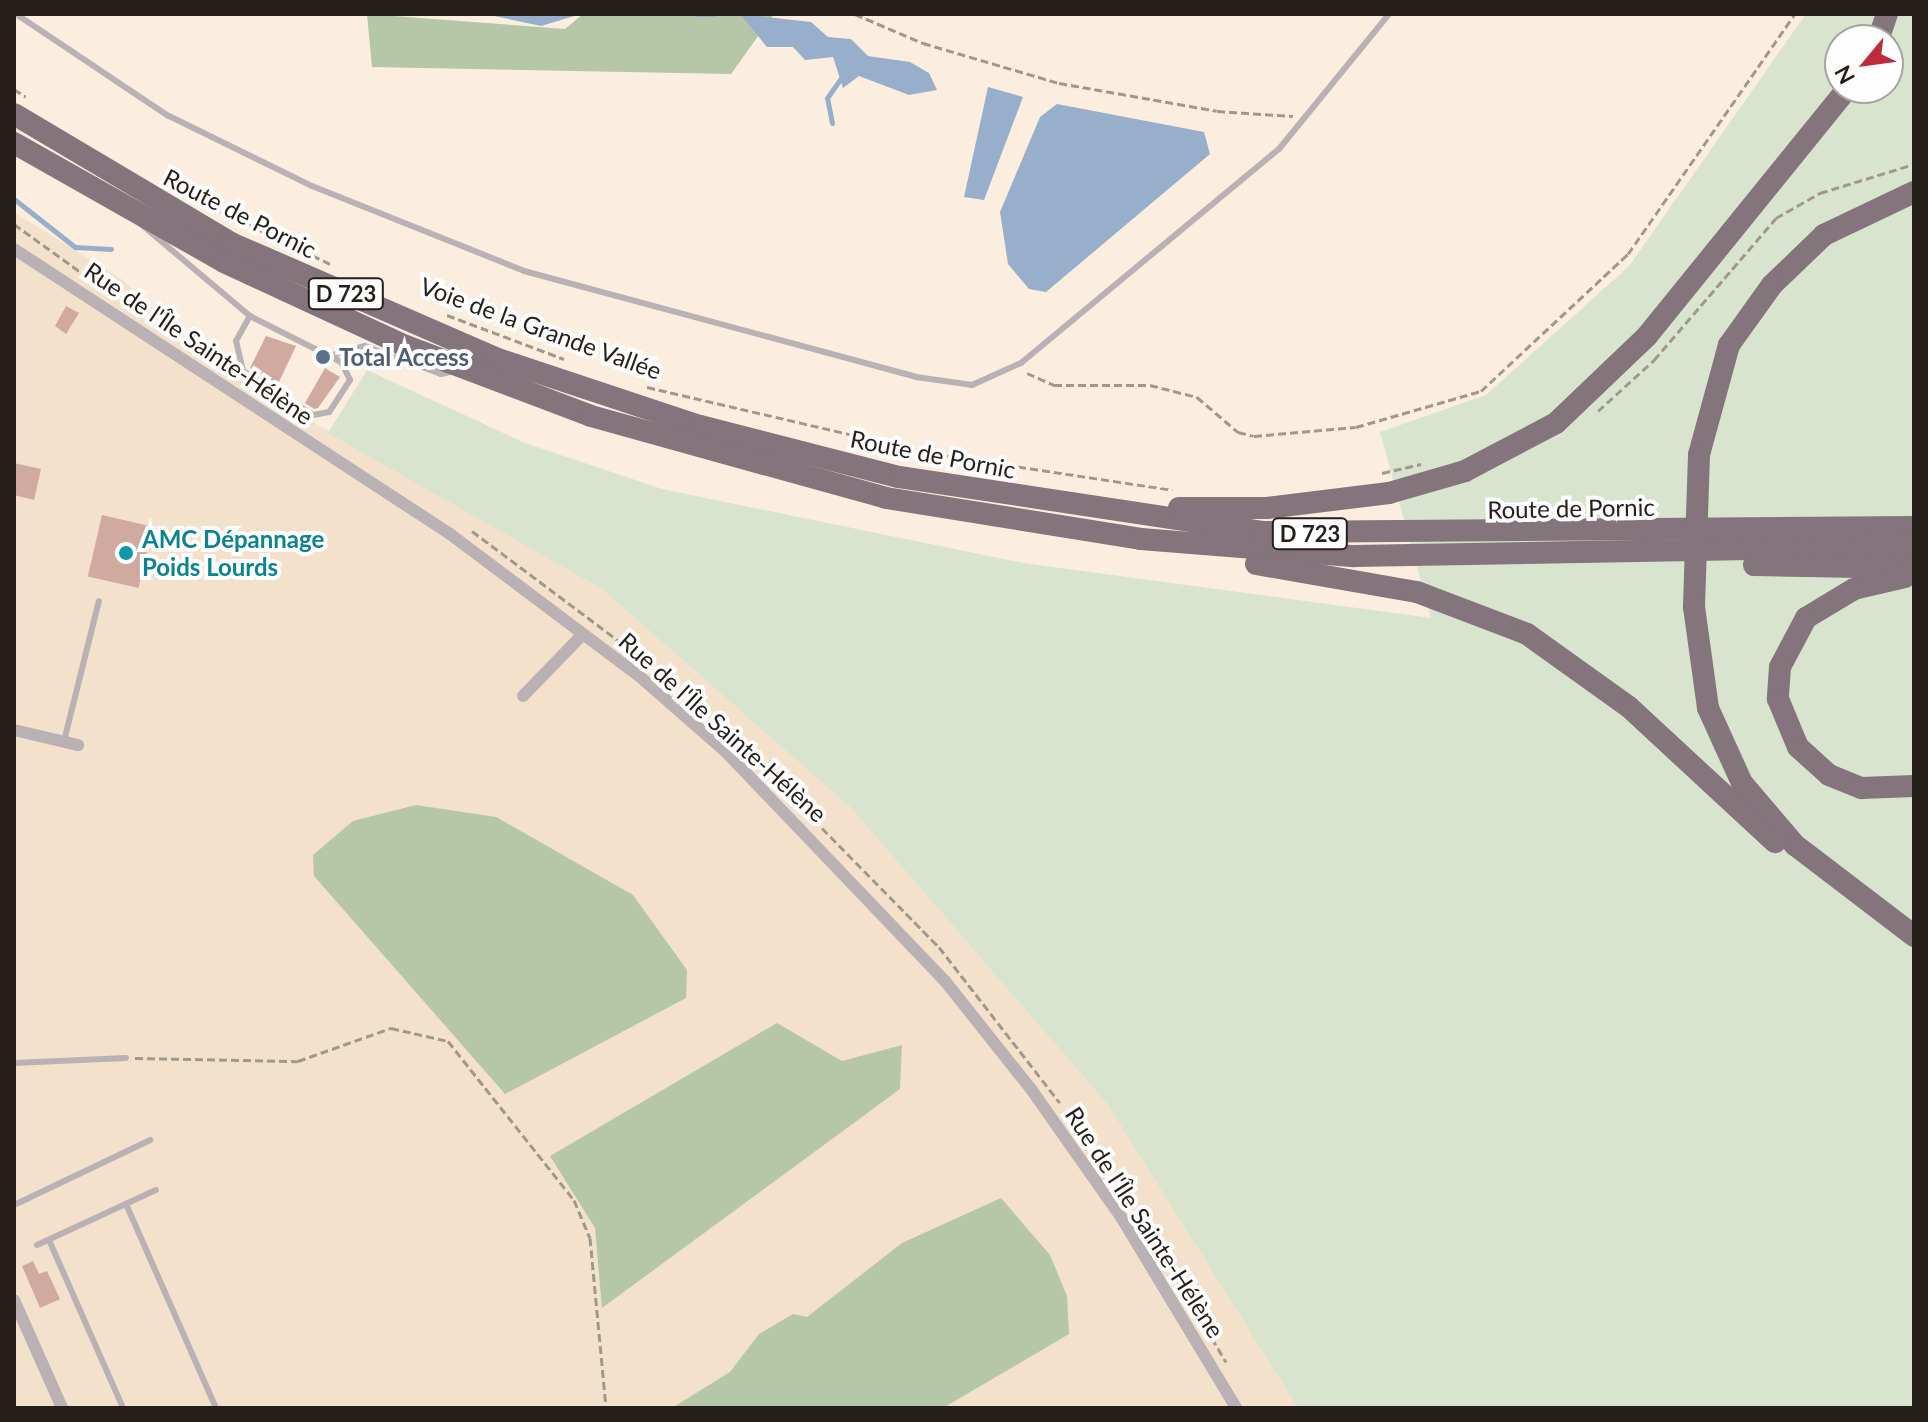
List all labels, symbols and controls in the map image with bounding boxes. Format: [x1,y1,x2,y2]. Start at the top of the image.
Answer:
north arrow [1824,24,1904,104]
text: N [1828,61,1860,89]
street label: Route de Pornic [159,162,321,264]
street label: Rue de l'Île Sainte-Hélène [79,256,319,430]
street label: Voie de la Grande Vallée [416,271,666,385]
road number: D 723 [306,276,386,312]
place label: Total Access [339,343,470,371]
marker: Total Access [314,348,332,366]
street label: Route de Pornic [848,424,1018,484]
street label: Route de Pornic [1487,492,1655,524]
road number: D 723 [1270,516,1350,552]
place label: AMC Dépannage Poids Lourds [142,525,324,581]
marker: AMC Dépannage Poids Lourds [117,544,135,562]
street label: Rue de l'Île Sainte-Hélène [613,626,833,828]
street label: Rue de l'Île Sainte-Hélène [1060,1101,1230,1343]

